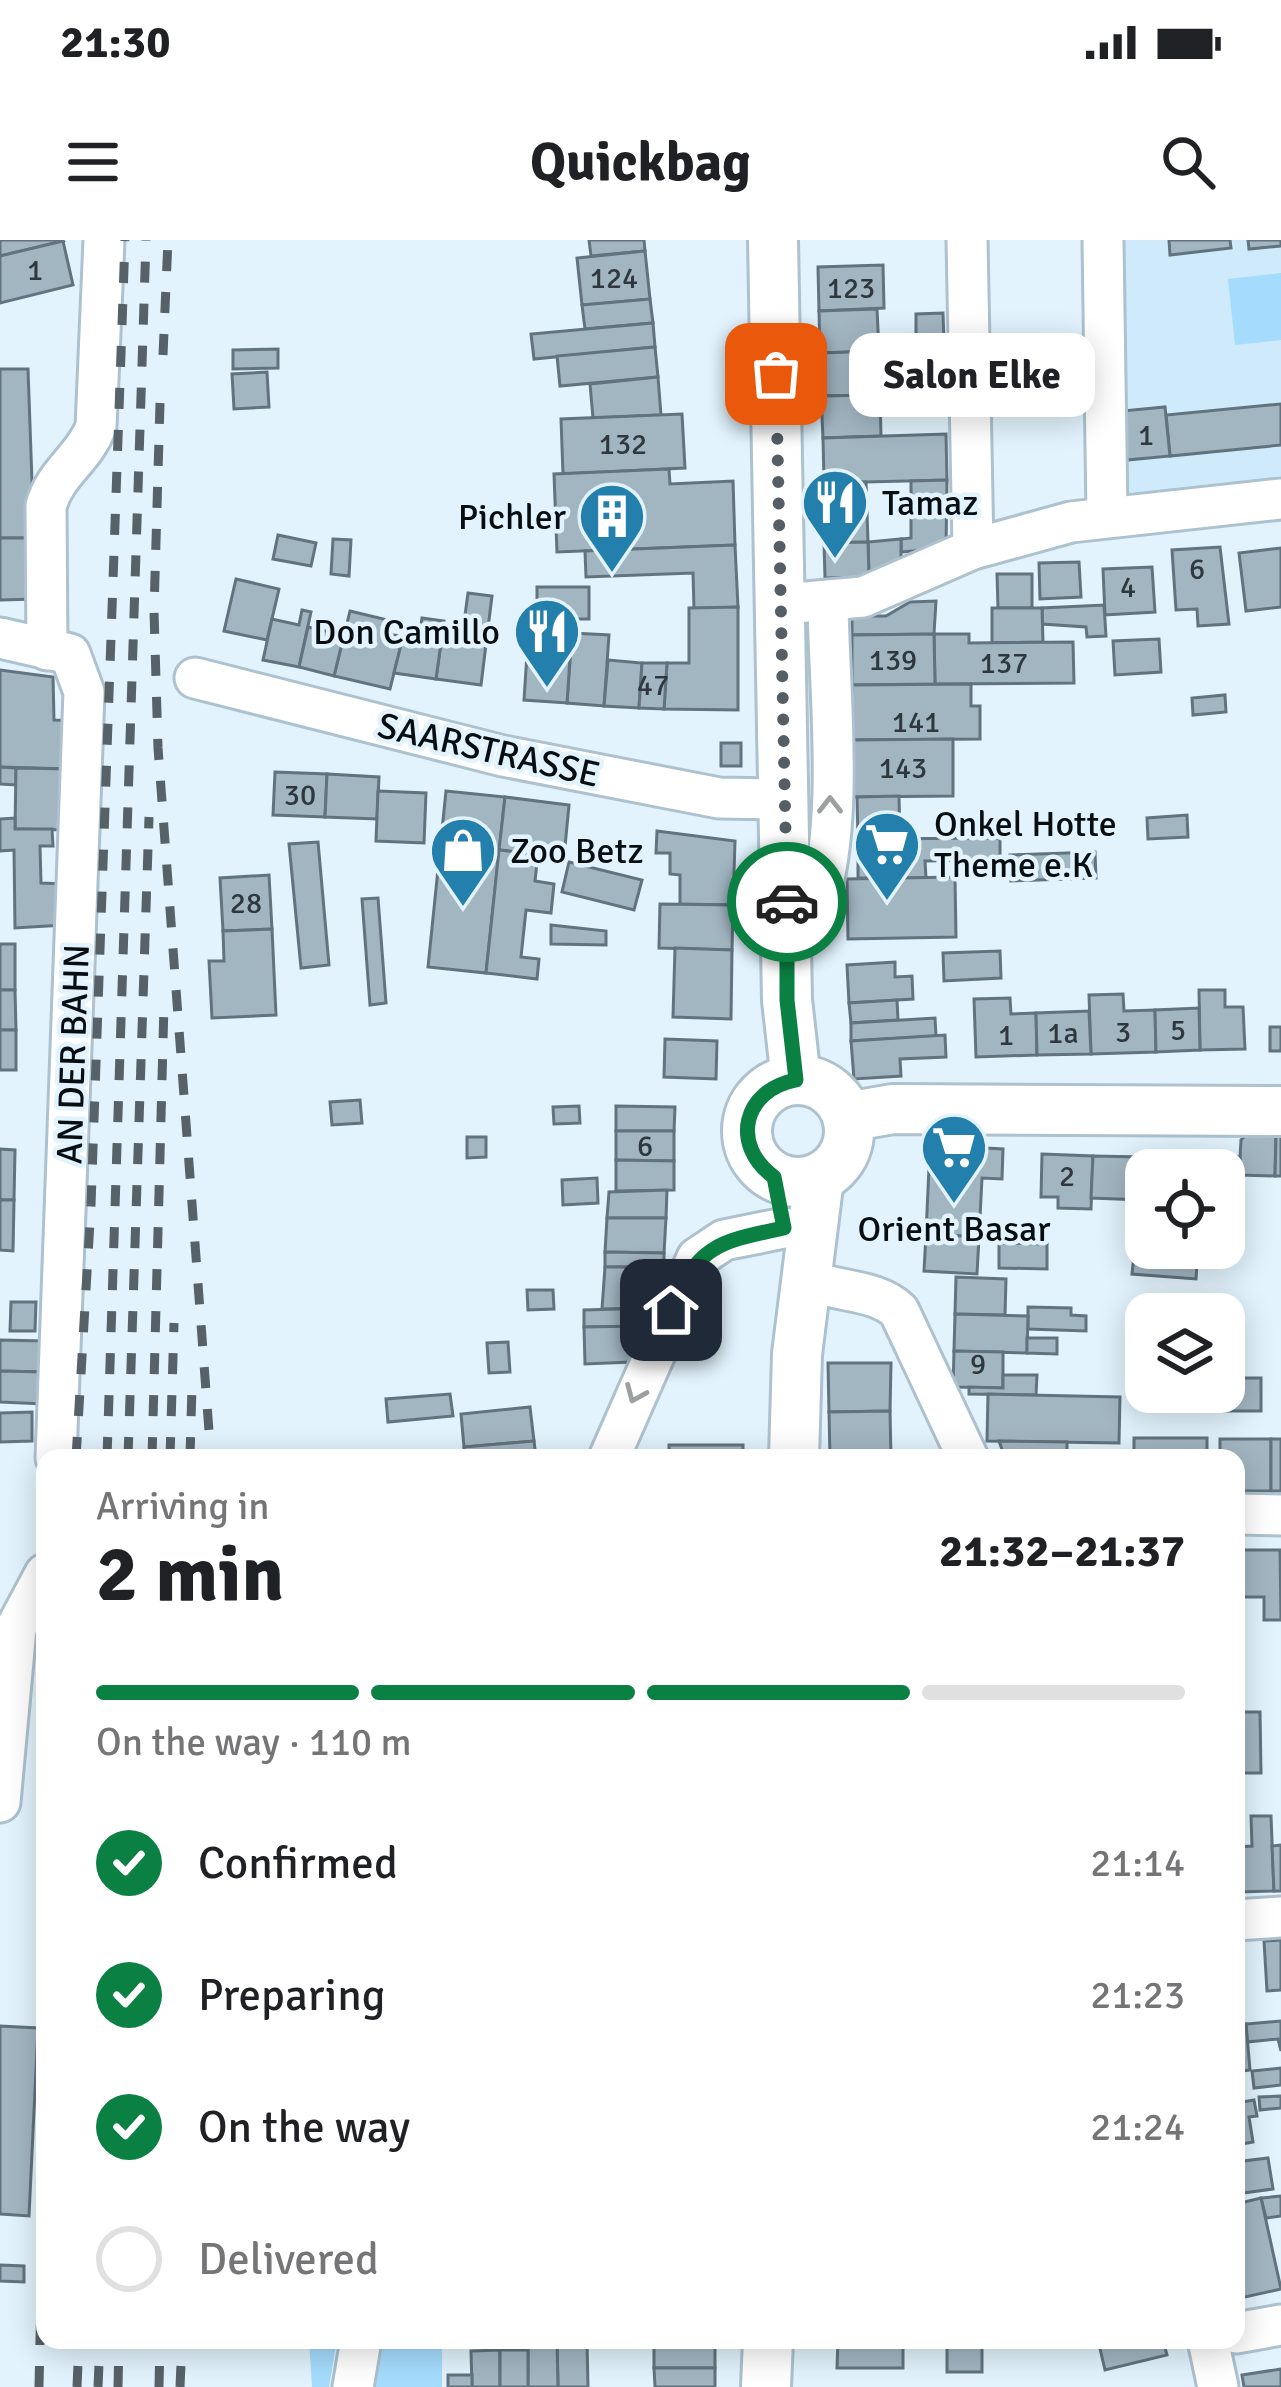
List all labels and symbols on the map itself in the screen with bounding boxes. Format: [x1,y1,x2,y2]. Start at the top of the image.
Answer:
house number: 1 [27,252,43,289]
house number: 124 [590,260,638,297]
house number: 123 [827,270,875,307]
pin [725,323,827,425]
callout: Salon Elke [848,332,1094,416]
house number: 1 [1138,417,1154,454]
house number: 132 [599,426,647,463]
restaurant icon: Tamaz [800,467,870,561]
building icon: Pichler [577,481,647,575]
place label: Tamaz [882,481,978,526]
place label: Pichler [458,495,567,540]
house number: 6 [1189,551,1205,588]
house number: 4 [1120,569,1136,606]
restaurant icon: Don Camillo [512,596,582,690]
place label: Don Camillo [313,610,500,655]
house number: 139 [869,642,917,679]
house number: 137 [980,645,1028,682]
house number: 47 [637,667,669,704]
street label: SAARSTRASSE [373,703,604,798]
house number: 141 [892,704,940,741]
house number: 143 [879,750,927,787]
house number: 30 [284,777,316,814]
one-way arrow [817,795,843,813]
place label: Onkel Hotte Theme e.K [934,802,1117,888]
supermarket icon: Onkel Hotte Theme e.K [852,809,922,903]
shop icon: Zoo Betz [428,815,498,909]
place label: Zoo Betz [510,829,644,874]
courier [727,842,847,962]
house number: 28 [230,885,262,922]
street label: AN DER BAHN [47,943,100,1165]
house number: 5 [1170,1012,1186,1049]
house number: 3 [1115,1014,1131,1051]
house number: 1a [1047,1015,1079,1052]
house number: 1 [998,1017,1014,1054]
supermarket icon: Orient Basar [919,1112,989,1206]
house number: 6 [637,1128,653,1165]
house number: 2 [1059,1158,1075,1195]
place label: Orient Basar [858,1207,1051,1252]
pin [620,1259,722,1361]
house number: 9 [970,1346,986,1383]
one-way arrow [626,1382,650,1403]

